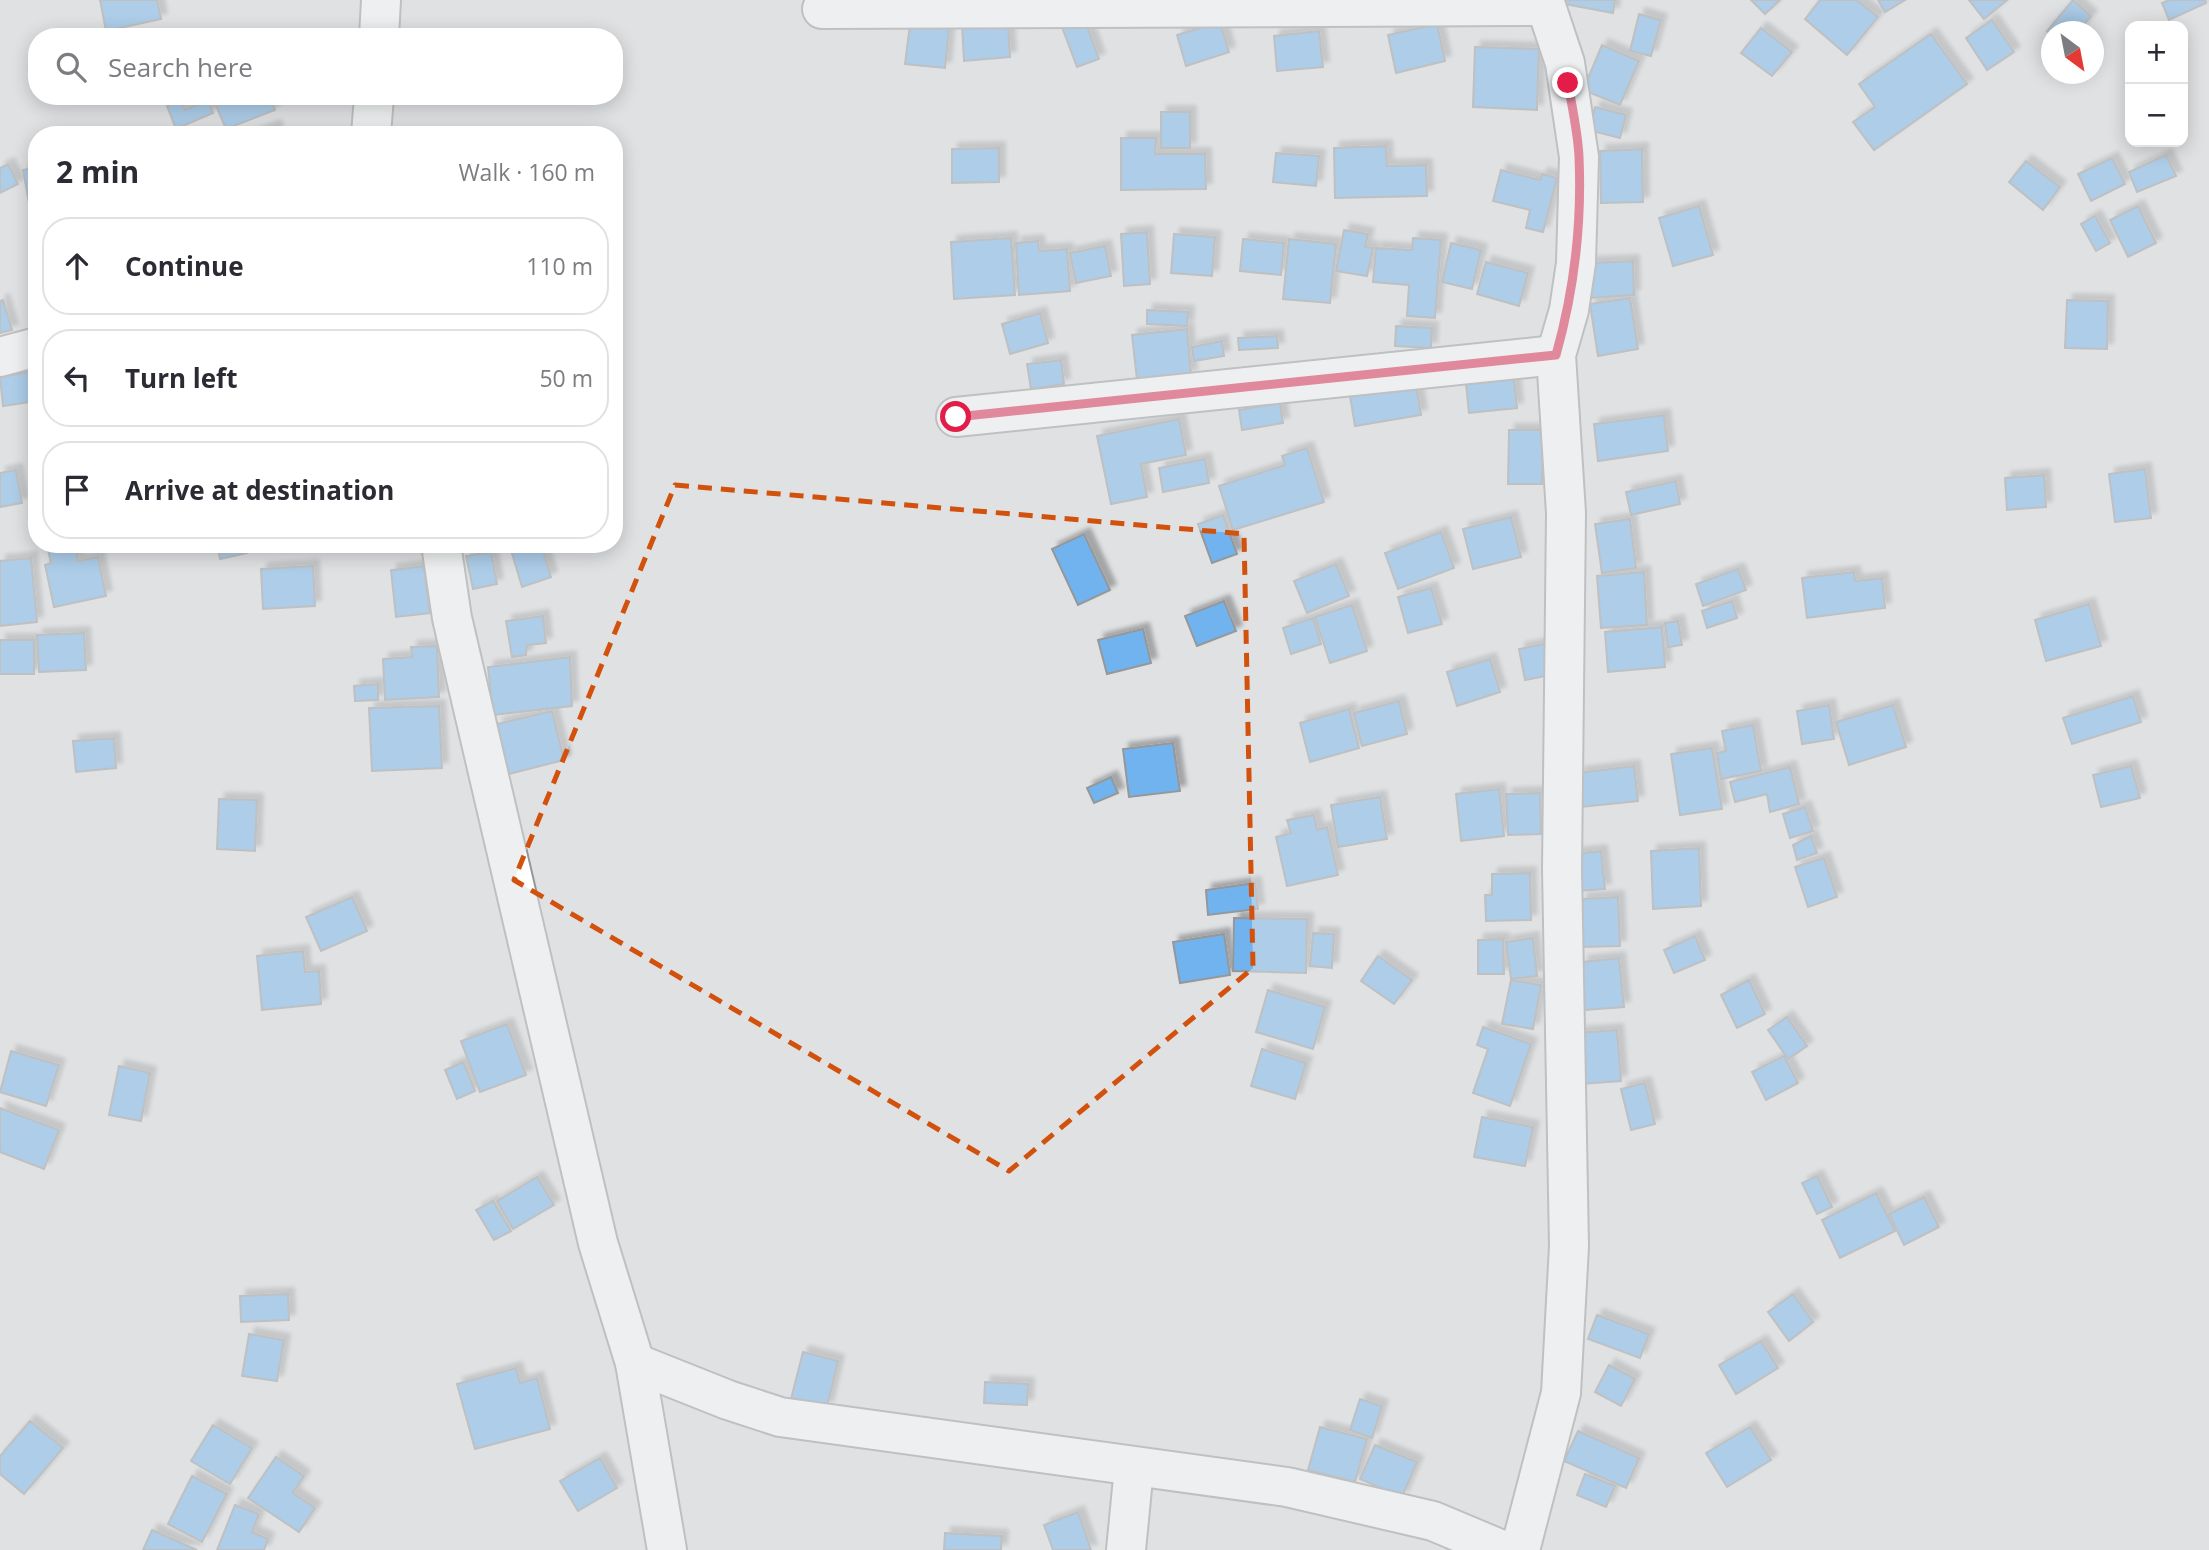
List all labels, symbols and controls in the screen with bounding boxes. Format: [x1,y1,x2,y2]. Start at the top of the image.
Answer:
north arrow [2041,21,2104,84]
map controls [2125,21,2188,147]
button: + [2125,21,2188,84]
search box [28,28,623,105]
icon: search [52,48,90,86]
text: Search here [108,49,253,85]
route end [1552,67,1583,98]
button: − [2125,84,2188,147]
text: 2 min [56,151,139,192]
text: Walk · 160 m [458,156,595,188]
icon: ahead [58,247,96,285]
text: Continue [125,248,244,284]
text: 110 m [526,250,593,282]
icon: left [58,359,96,397]
text: Turn left [125,360,237,396]
text: 50 m [539,362,593,394]
route start [940,401,971,432]
icon: arrive [58,471,96,509]
text: Arrive at destination [125,472,394,508]

